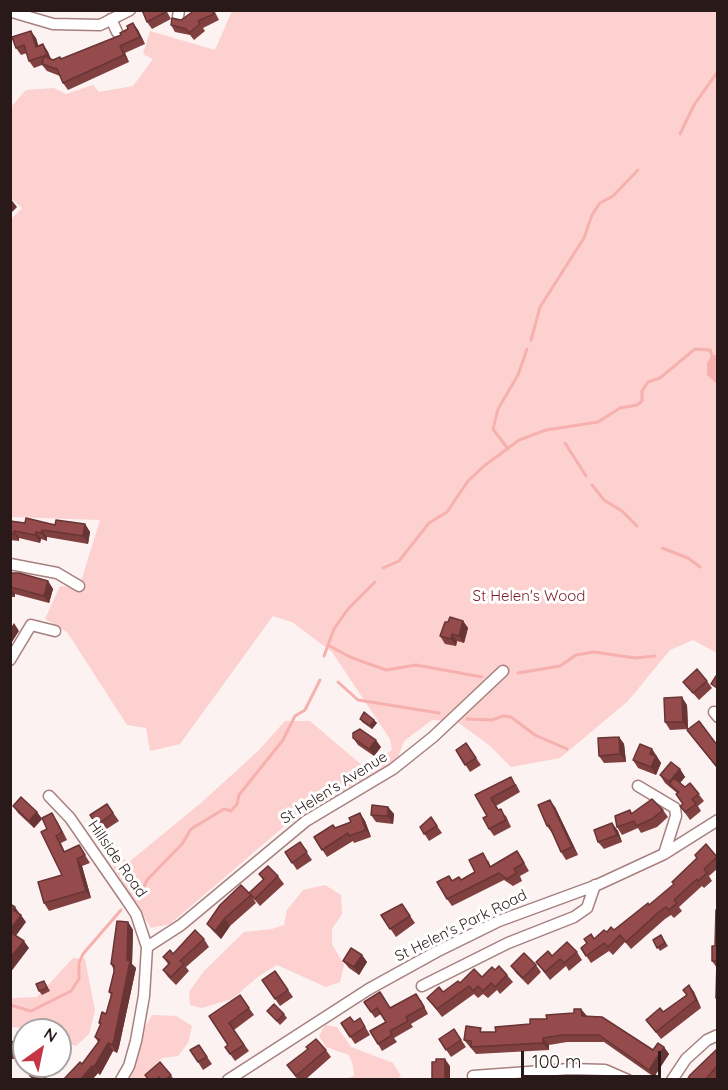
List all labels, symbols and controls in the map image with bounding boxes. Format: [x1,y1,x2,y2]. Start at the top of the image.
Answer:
park label: St Helen's Wood [473,587,585,605]
street label: St Helen's Avenue [277,748,391,828]
street label: Hillside Road [84,817,150,901]
street label: St Helen's Park Road [392,886,530,966]
north arrow [12,1018,72,1078]
text: N [40,1023,61,1046]
scale bar [524,1039,664,1077]
text: 100 m [532,1050,581,1073]

